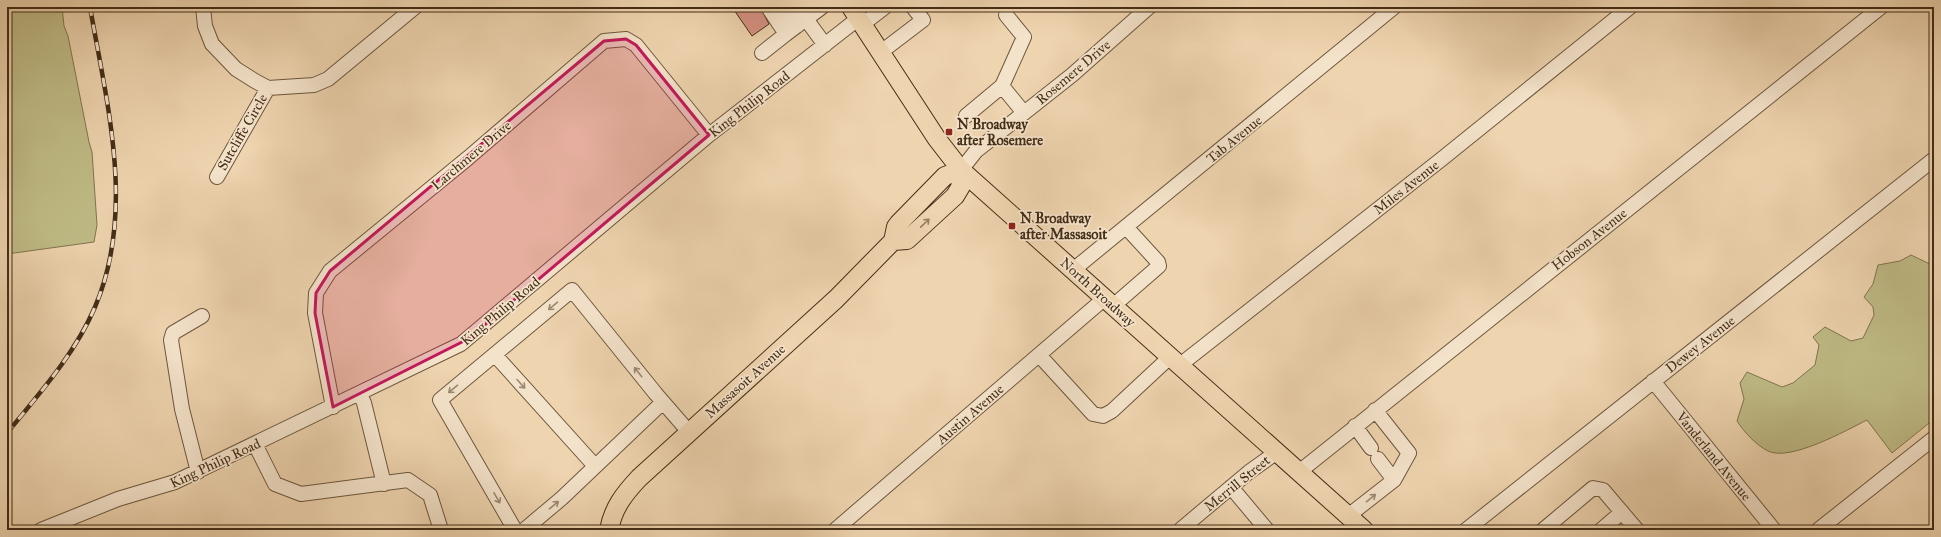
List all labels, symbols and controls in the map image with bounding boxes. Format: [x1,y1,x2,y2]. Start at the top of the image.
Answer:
street label: Rosemere Drive [1033,36,1114,108]
street label: King Philip Road [705,68,793,141]
street label: Sutcliffe Circle [214,91,271,173]
street label: Tab Avenue [1203,112,1266,167]
place label: N Broadway after Rosemere [957,116,1043,149]
street label: Larchmere Drive [428,117,515,194]
marker: N Broadway after Rosemere [944,127,954,137]
street label: Miles Avenue [1370,157,1442,218]
street label: Hobson Avenue [1548,205,1630,274]
place label: N Broadway after Massasoit [1020,210,1107,243]
one-way arrow [920,219,931,228]
marker: N Broadway after Massasoit [1007,221,1017,231]
street label: North Broadway [1056,254,1139,331]
street label: King Philip Road [457,273,543,349]
one-way arrow [548,302,558,311]
street label: Dewey Avenue [1662,312,1738,377]
street label: Massasoit Avenue [702,341,789,422]
one-way arrow [633,367,642,378]
one-way arrow [516,378,525,389]
street label: Austin Avenue [933,381,1007,449]
one-way arrow [448,385,458,394]
street label: Vanderland Avenue [1672,408,1755,504]
street label: King Philip Road [167,435,263,492]
street label: Merrill Street [1201,452,1274,515]
one-way arrow [493,492,501,504]
one-way arrow [1365,493,1376,502]
one-way arrow [549,500,559,509]

